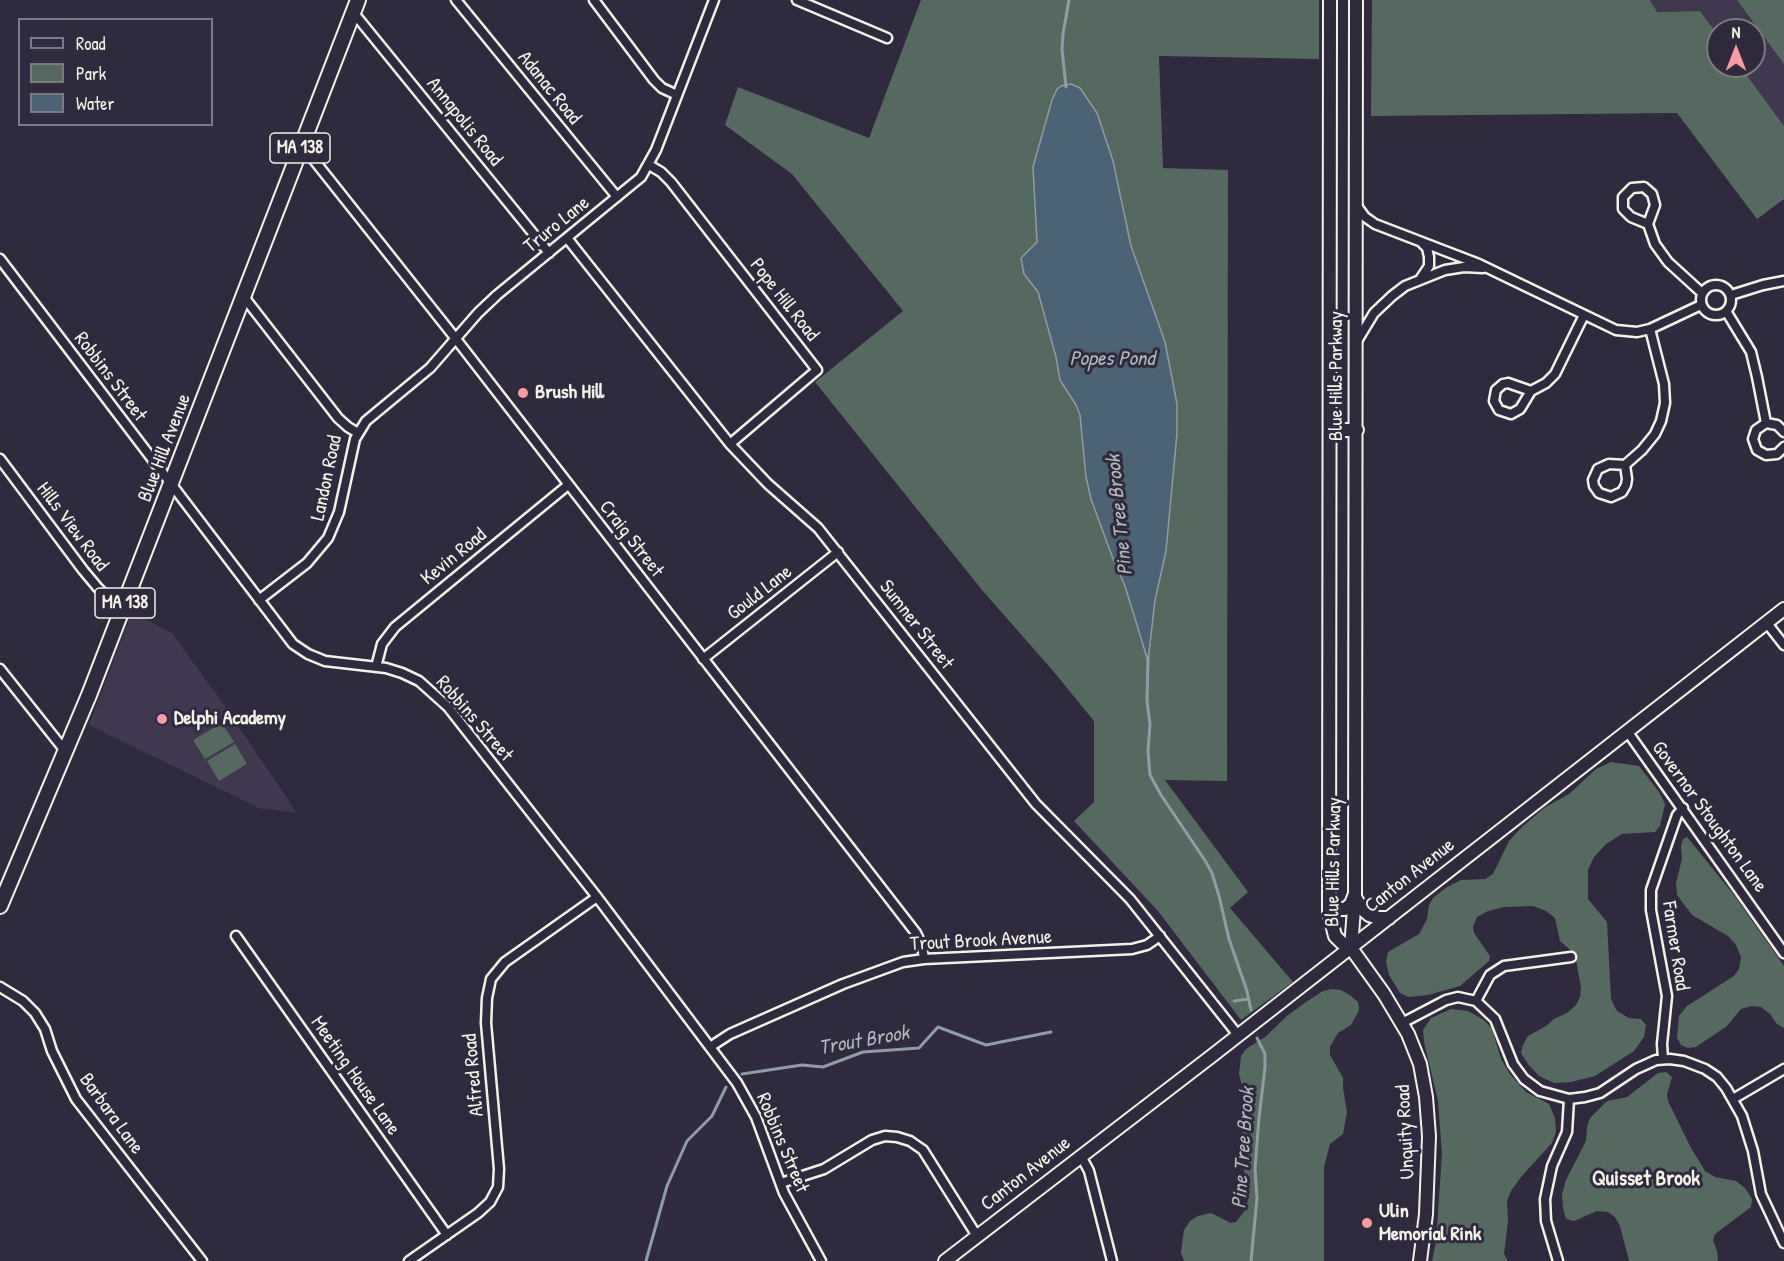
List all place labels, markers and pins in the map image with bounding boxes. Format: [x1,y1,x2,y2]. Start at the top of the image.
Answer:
place label: Brush Hill [535,381,604,405]
marker: Brush Hill [516,386,530,400]
place label: Delphi Academy [174,707,286,731]
marker: Delphi Academy [155,712,169,726]
place label: Ulin Memorial Rink [1379,1200,1481,1247]
marker: Ulin Memorial Rink [1360,1216,1374,1230]

